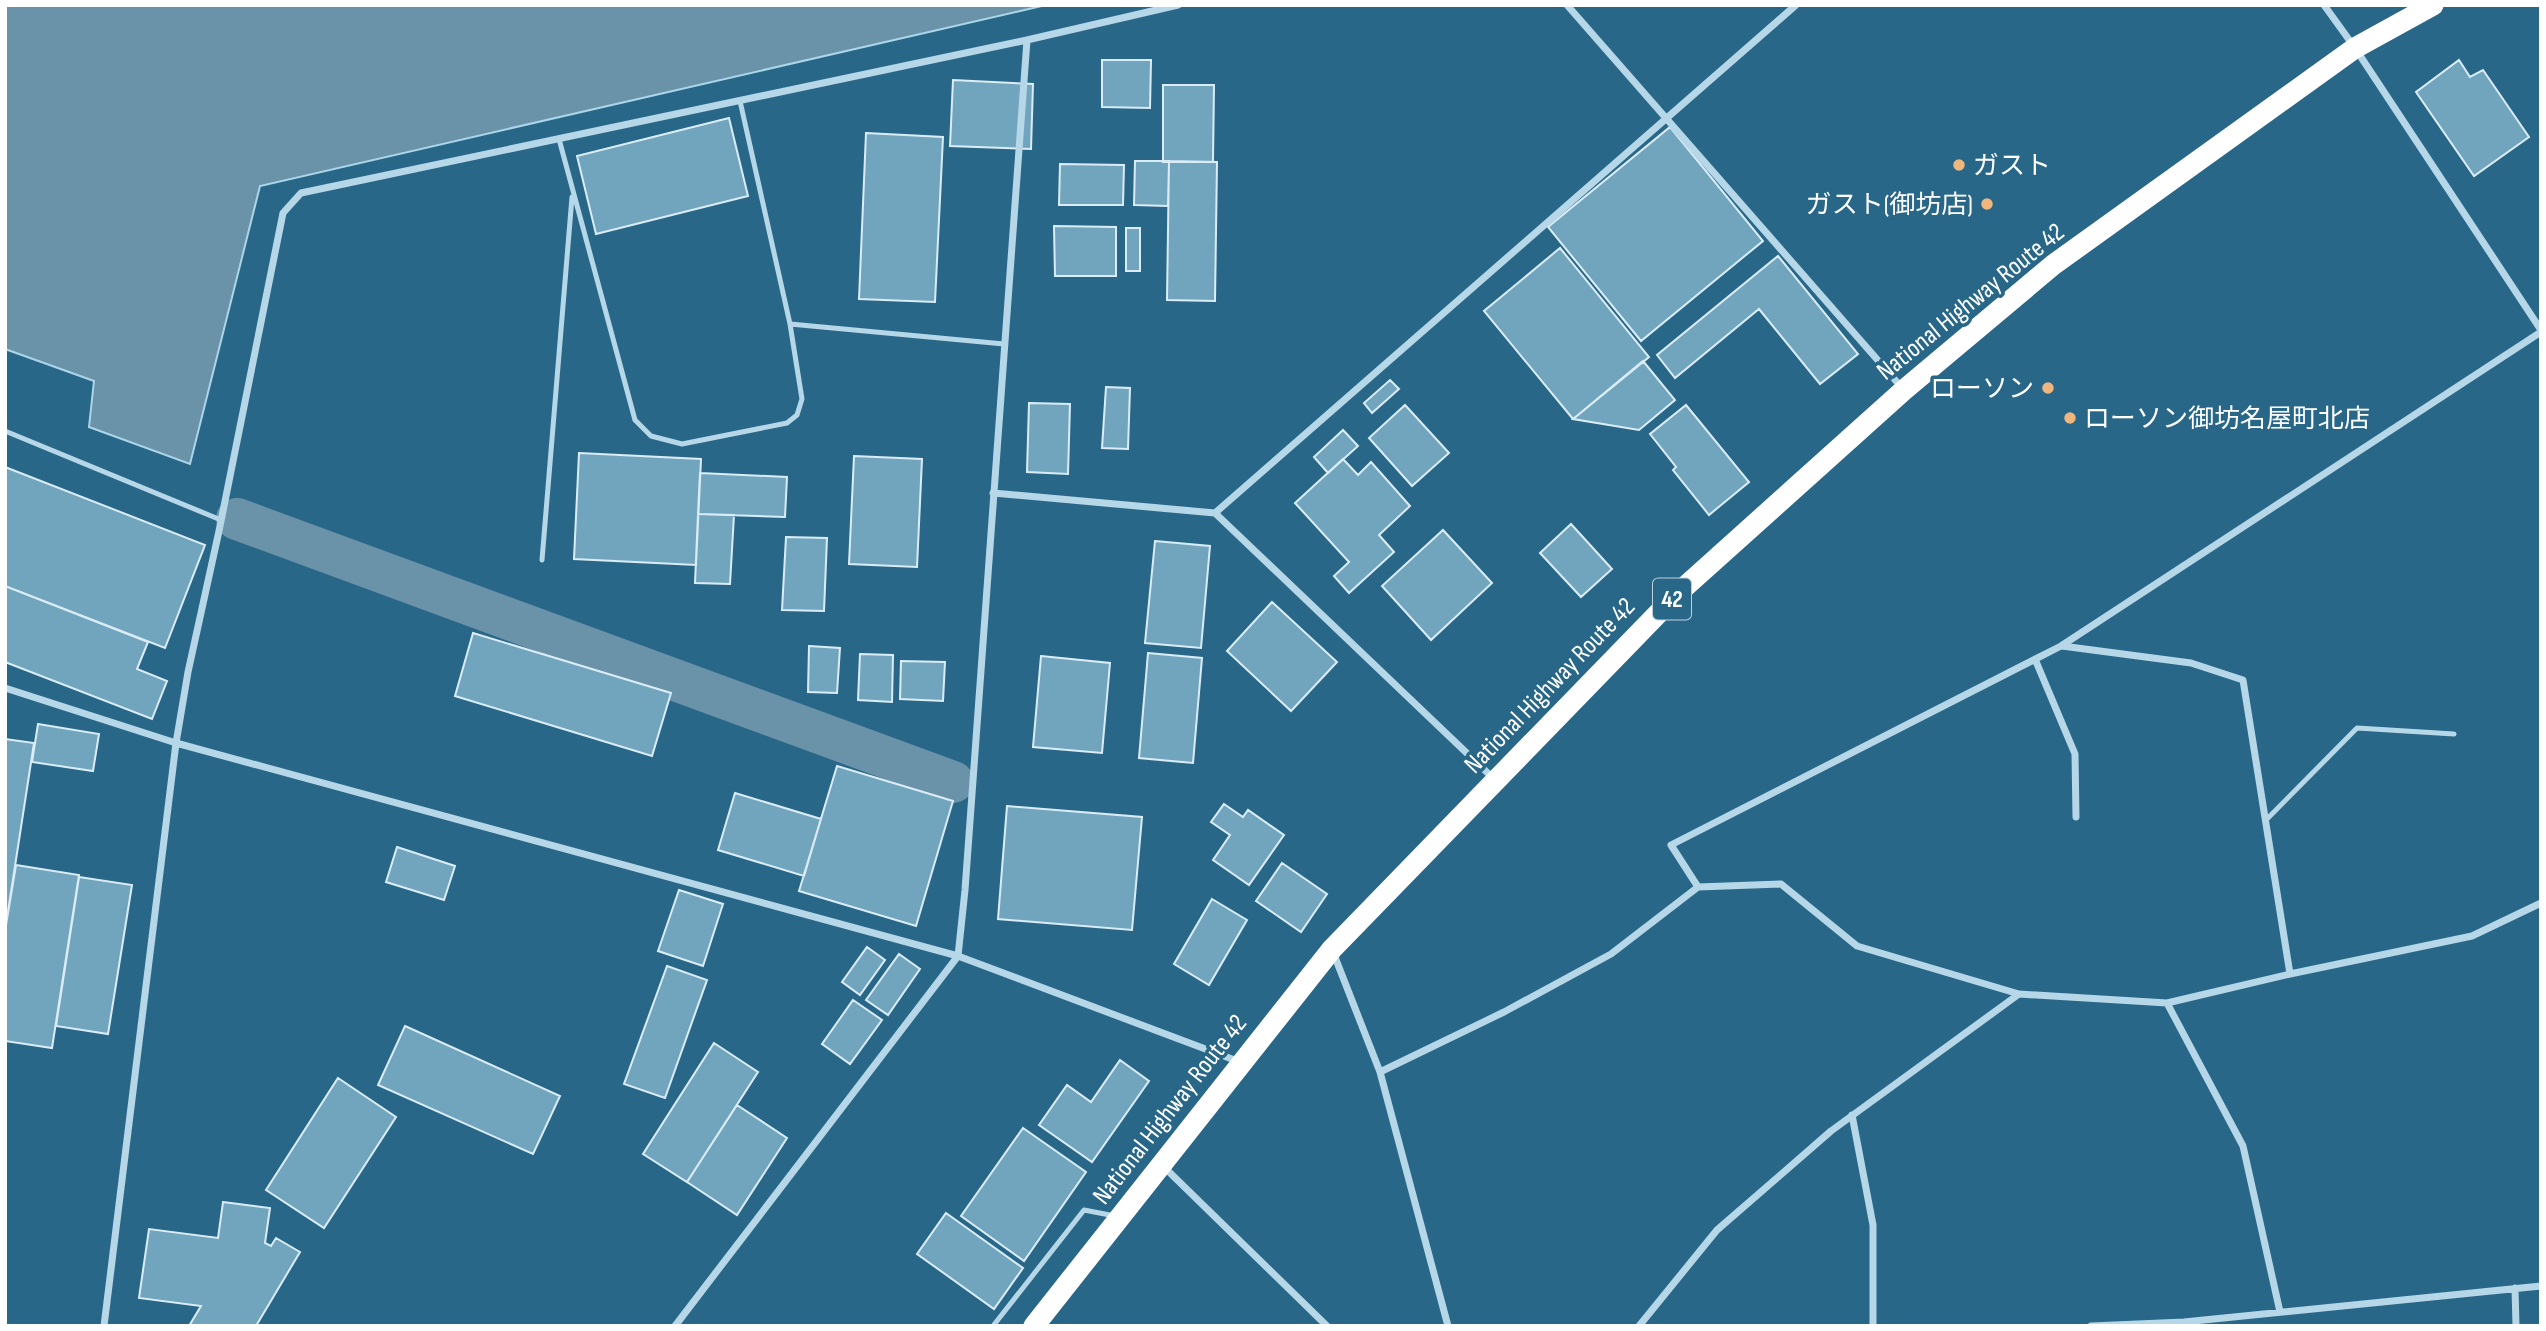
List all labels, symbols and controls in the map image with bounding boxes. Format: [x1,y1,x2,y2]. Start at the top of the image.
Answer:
place label: ガスト [1973,151,2051,182]
marker: ガスト [1951,157,1967,173]
place label: ガスト(御坊店) [1806,190,1973,221]
marker: ガスト(御坊店) [1979,196,1995,212]
street label: National Highway Route 42 [1871,217,2071,387]
place label: ローソン [1930,374,2034,405]
marker: ローソン [2040,380,2056,396]
place label: ローソン御坊名屋町北店 [2084,404,2370,435]
marker: ローソン御坊名屋町北店 [2062,410,2078,426]
road number: 42 [1653,578,1691,620]
street label: National Highway Route 42 [1458,592,1642,780]
street label: National Highway Route 42 [1087,1009,1254,1211]

